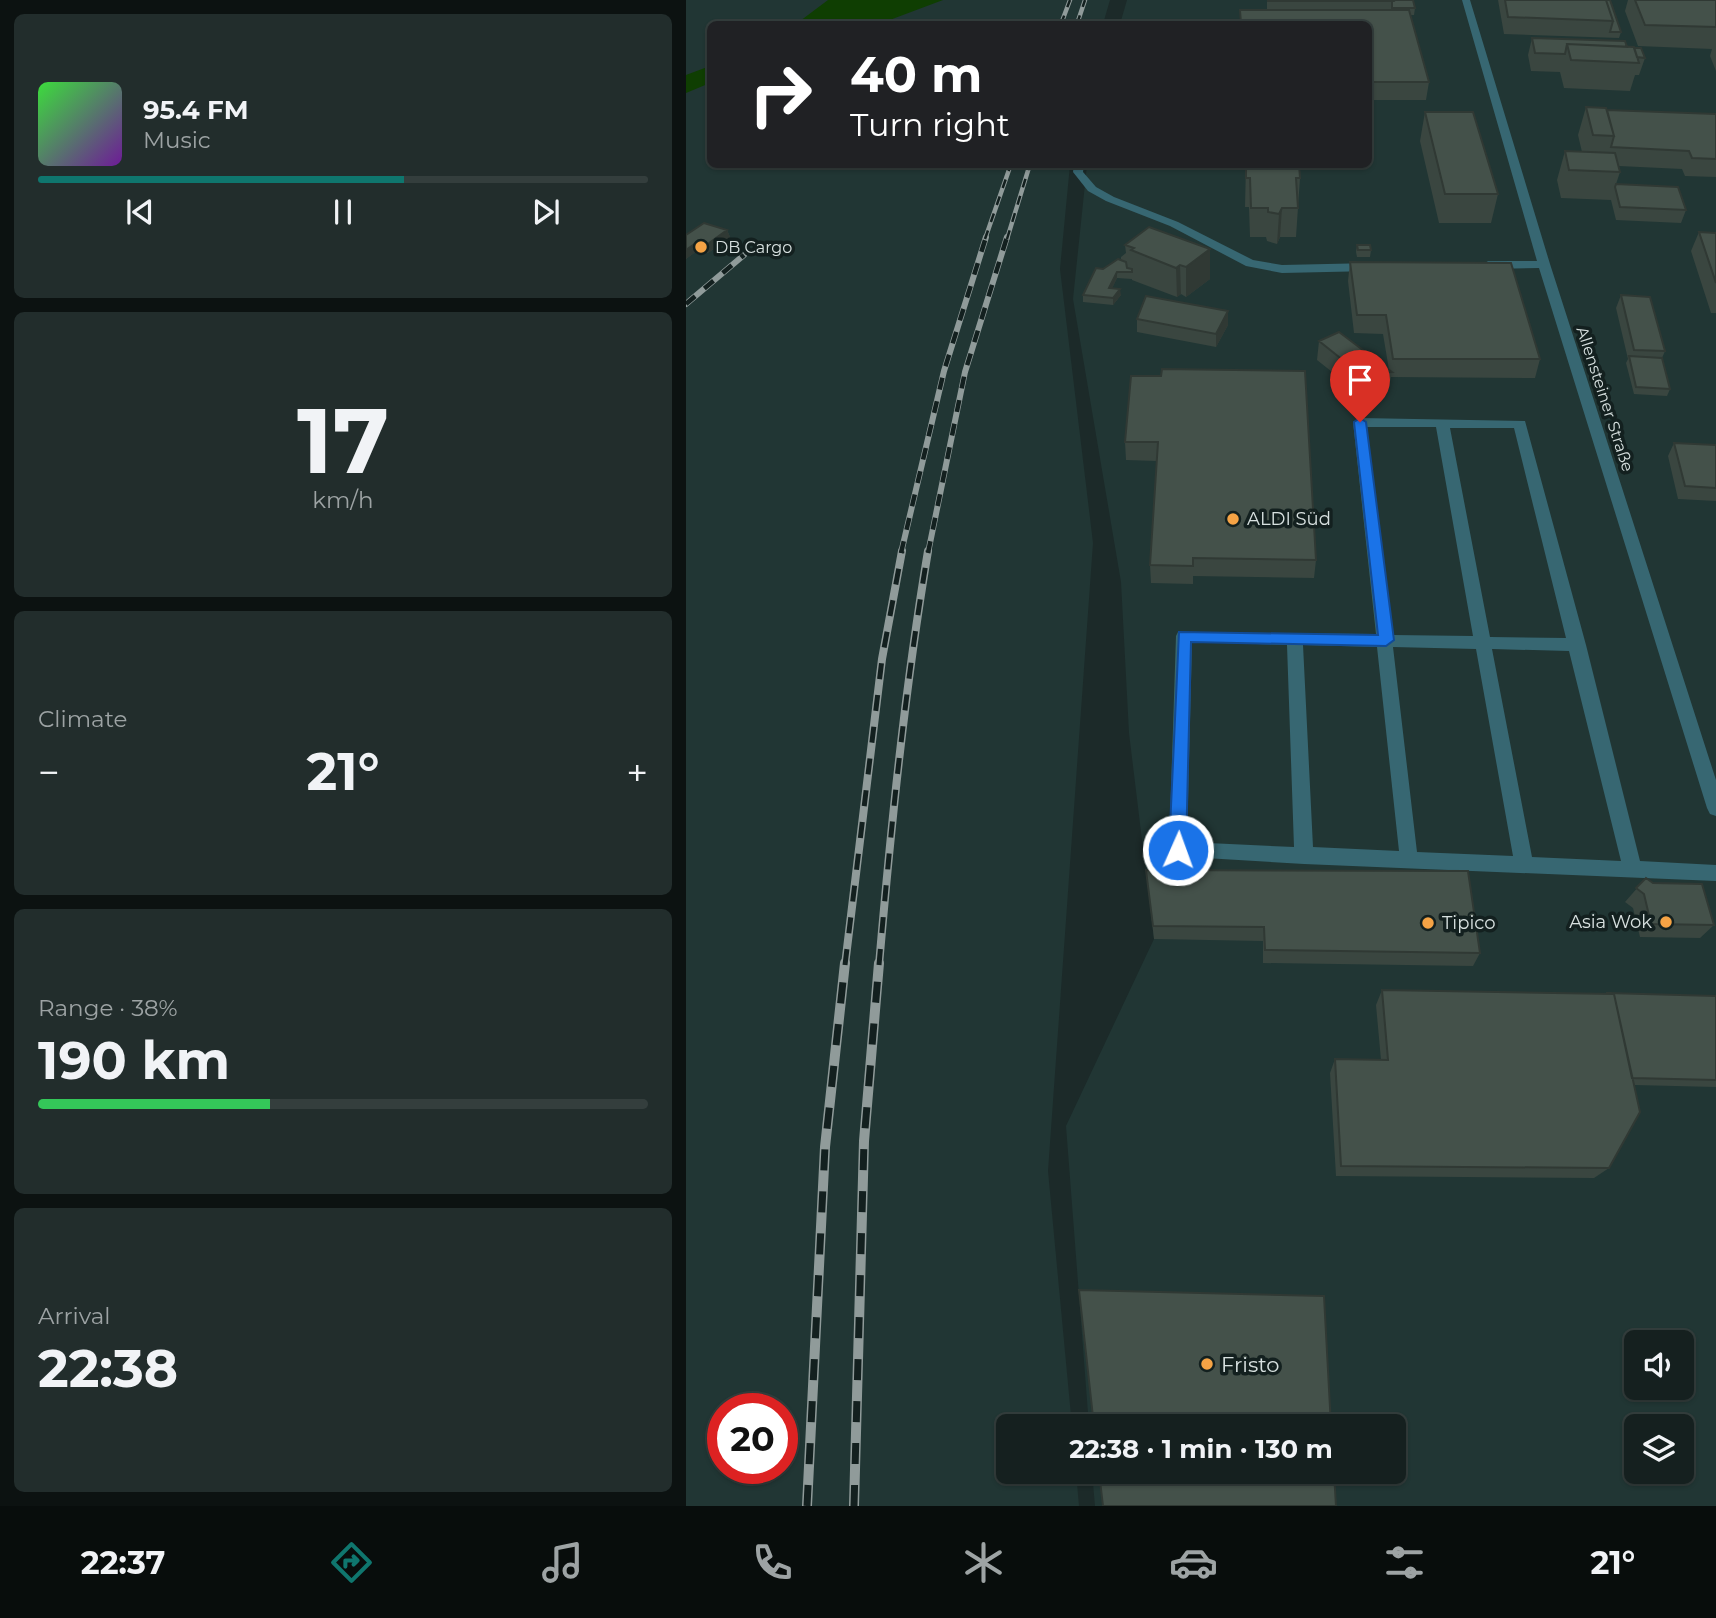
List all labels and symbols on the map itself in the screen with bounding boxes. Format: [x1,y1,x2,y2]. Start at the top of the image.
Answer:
place label: DB Cargo [715,238,792,257]
marker: DB Cargo [693,239,709,255]
street label: Allensteiner Straße [1573,324,1637,474]
pin [1330,350,1390,422]
place label: ALDI Süd [1247,508,1331,530]
marker: ALDI Süd [1225,511,1241,527]
position arrow [1141,813,1215,887]
place label: Asia Wok [1569,911,1652,933]
place label: Tipico [1442,912,1495,934]
marker: Asia Wok [1658,914,1674,930]
marker: Tipico [1420,915,1436,931]
place label: Fristo [1221,1352,1280,1377]
marker: Fristo [1199,1356,1215,1372]
speed limit sign: 20 [707,1393,798,1484]

